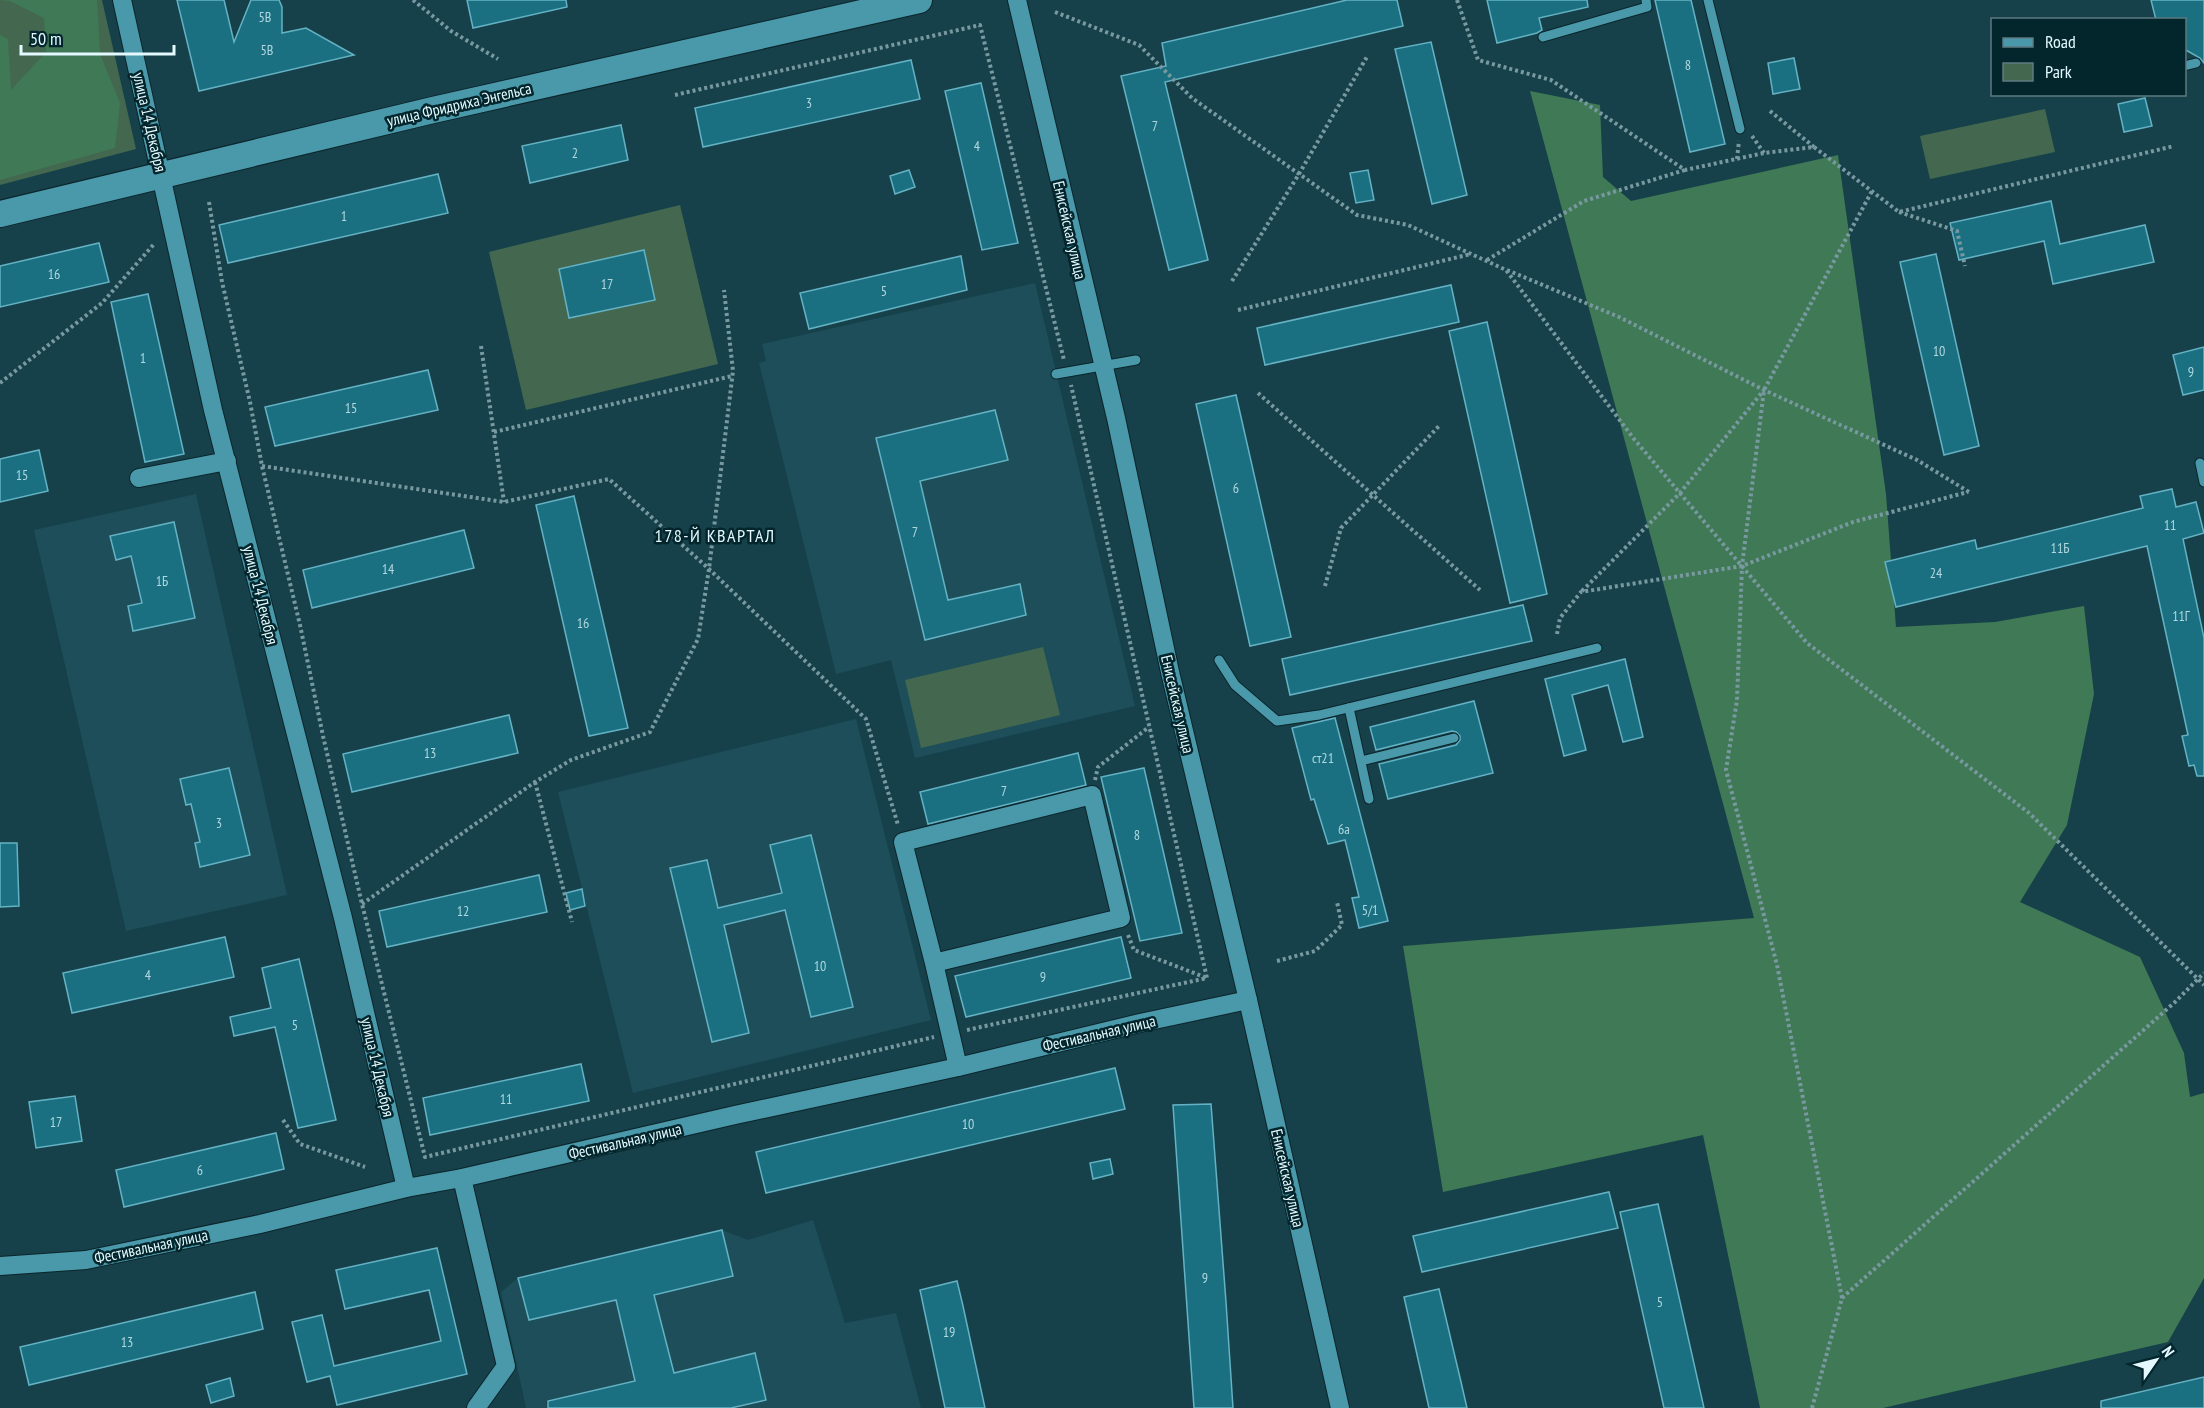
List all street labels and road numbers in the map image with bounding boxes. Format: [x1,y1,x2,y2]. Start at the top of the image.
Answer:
street label: улица 14 Декабря [129,70,171,174]
street label: улица Фридриха Энгельса [385,78,533,130]
street label: Енисейская улица [1049,179,1091,281]
street label: улица 14 Декабря [239,543,283,647]
street label: Енисейская улица [1157,653,1199,755]
street label: Фестивальная улица [1041,1010,1157,1056]
street label: улица 14 Декабря [357,1015,399,1119]
street label: Фестивальная улица [567,1118,683,1164]
street label: Енисейская улица [1267,1127,1309,1229]
street label: Фестивальная улица [93,1224,209,1268]

